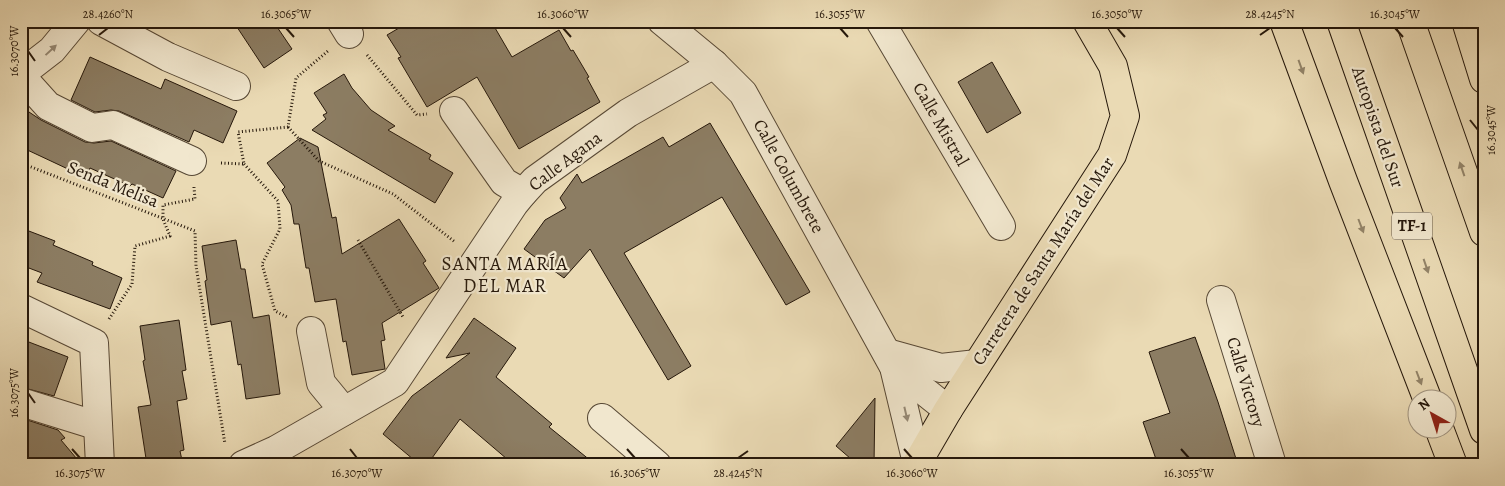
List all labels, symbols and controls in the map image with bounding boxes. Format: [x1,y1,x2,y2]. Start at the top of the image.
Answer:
text: 28.4260°N [83,6,134,22]
text: 16.3065°W [261,6,312,22]
text: 16.3060°W [537,6,590,22]
text: 16.3055°W [815,6,866,22]
text: 16.3050°W [1091,6,1143,22]
text: 28.4245°N [1245,6,1295,22]
text: 16.3045°W [1370,6,1421,22]
text: 16.3070°W [6,25,22,76]
one-way arrow [45,44,57,56]
one-way arrow [1297,60,1305,75]
street label: Autopista del Sur [1346,62,1410,191]
street label: Calle Mistral [907,78,975,171]
text: 16.3045°W [1483,104,1499,155]
street label: Calle Columbrete [748,115,830,237]
street label: Calle Agana [523,125,607,196]
street label: Carretera de Santa María del Mar [966,152,1120,370]
street label: Senda Melisa [64,155,163,213]
one-way arrow [1458,162,1465,177]
road number: TF-1 [1392,212,1432,240]
one-way arrow [1358,219,1365,234]
district label: SANTA MARÍA DEL MAR [442,251,568,299]
one-way arrow [1423,258,1430,273]
street label: Calle Victory [1221,334,1271,431]
text: 16.3075°W [6,367,22,418]
one-way arrow [1416,371,1424,385]
north arrow [1408,388,1458,438]
text: N [1414,394,1434,415]
one-way arrow [902,407,910,422]
text: 16.3075°W [55,465,106,481]
text: 16.3070°W [332,465,383,481]
text: 16.3065°W [610,465,661,481]
text: 28.4245°N [713,465,763,481]
text: 16.3060°W [886,465,939,481]
text: 16.3055°W [1164,465,1215,481]

